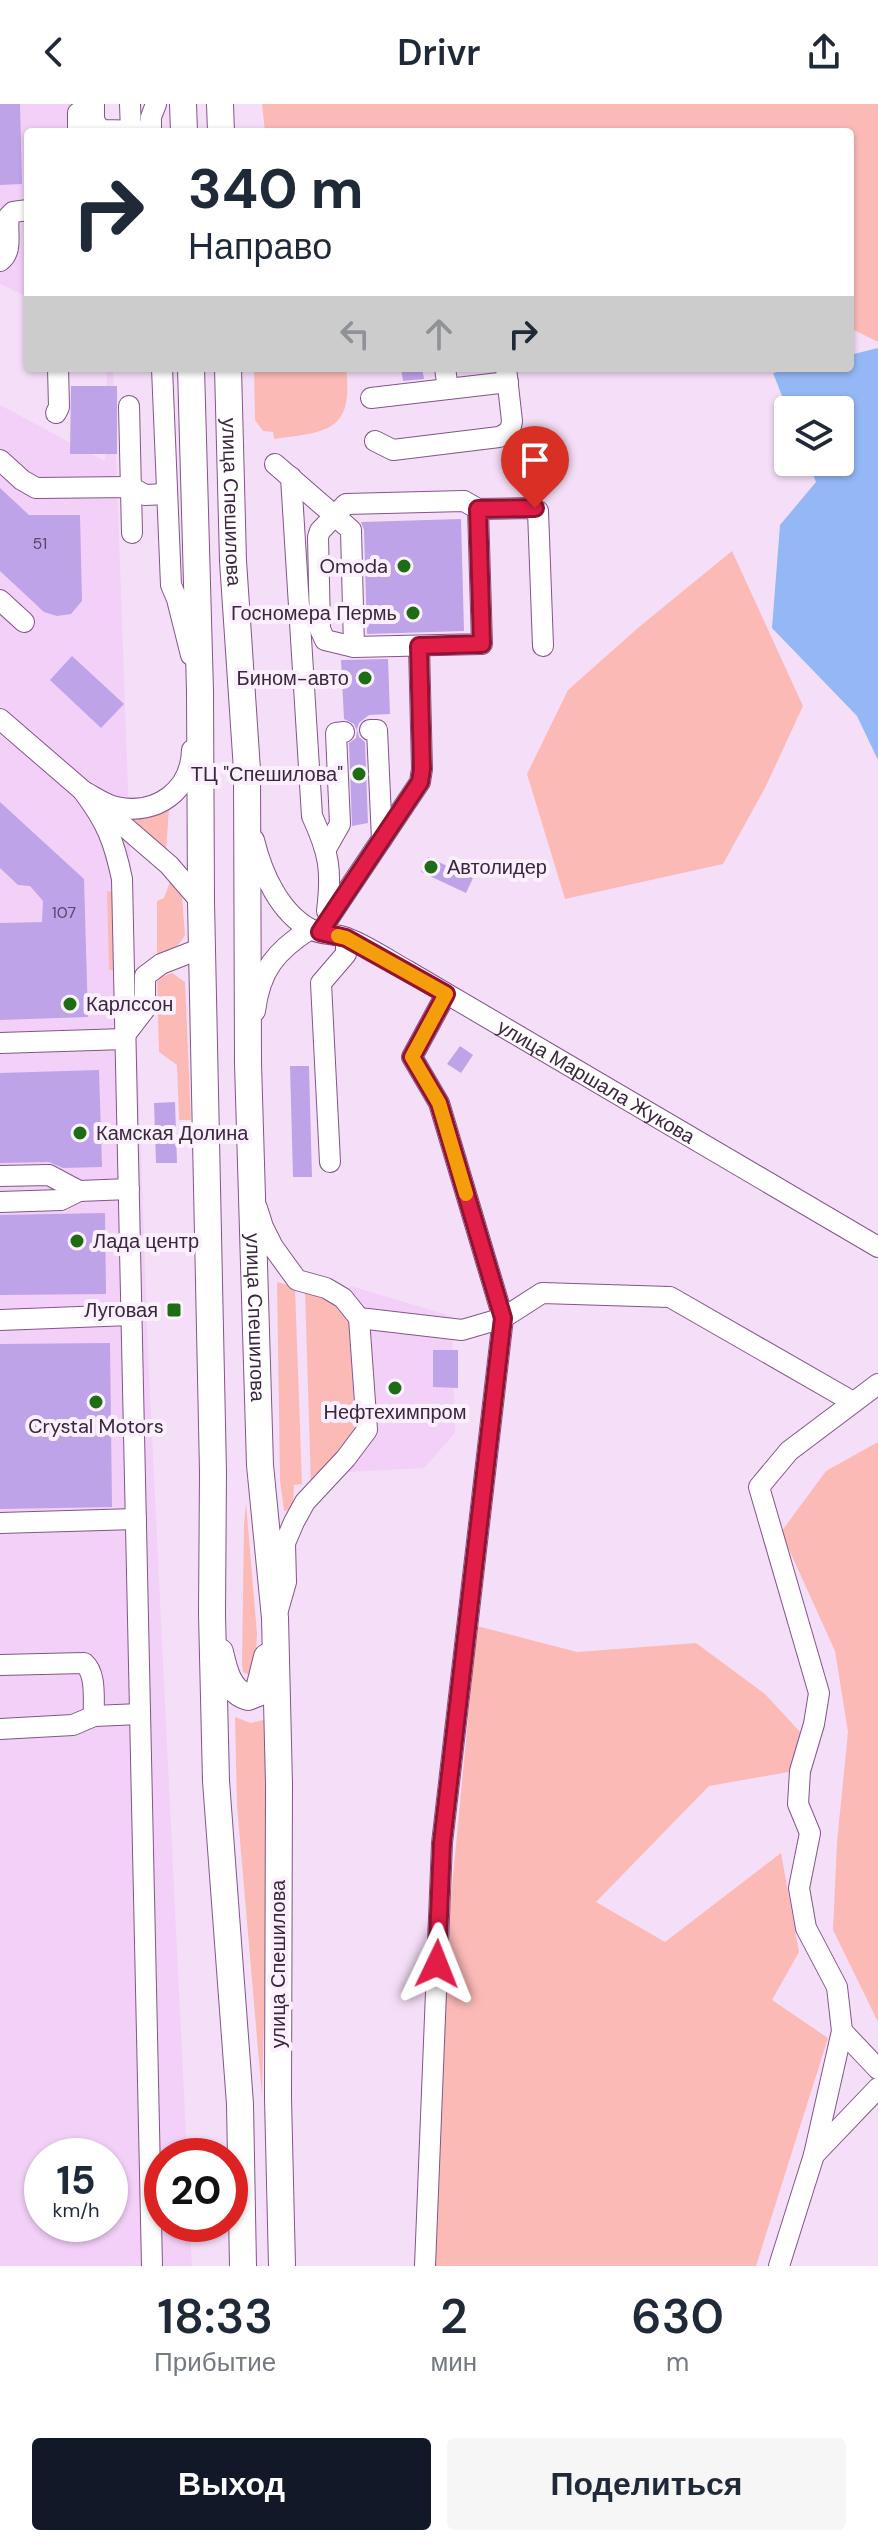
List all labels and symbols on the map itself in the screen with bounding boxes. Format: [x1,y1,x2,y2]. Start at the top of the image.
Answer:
street label: улица Спешилова [216,417,248,588]
pin [501,426,569,508]
house number: 51 [33,533,47,554]
place label: Omoda [319,553,388,579]
marker: Omoda [395,557,413,575]
place label: Госномера Пермь [231,600,397,626]
marker: Госномера Пермь [404,604,422,622]
place label: Бином-авто [237,665,349,691]
marker: Бином-авто [356,669,374,687]
place label: ТЦ "Спешилова" [191,761,343,787]
marker: ТЦ "Спешилова" [350,765,368,783]
place label: Автолидер [447,854,547,880]
marker: Автолидер [422,858,440,876]
house number: 107 [52,902,76,923]
place label: Карлссон [86,991,173,1017]
marker: Карлссон [61,995,79,1013]
street label: улица Маршала Жукова [493,1013,700,1150]
place label: Камская Долина [96,1120,249,1146]
marker: Камская Долина [71,1124,89,1142]
place label: Лада центр [93,1228,199,1254]
marker: Лада центр [68,1232,86,1250]
street label: улица Спешилова [240,1233,271,1403]
place label: Луговая [84,1297,158,1323]
marker: Луговая [165,1301,183,1319]
marker: Нефтехимпром [386,1379,404,1397]
marker: Crystal Motors [87,1393,105,1411]
place label: Нефтехимпром [324,1399,466,1425]
place label: Crystal Motors [28,1413,164,1439]
street label: улица Спешилова [265,1879,291,2048]
position arrow [395,1922,479,2006]
speed limit sign: 20 [144,2138,248,2242]

